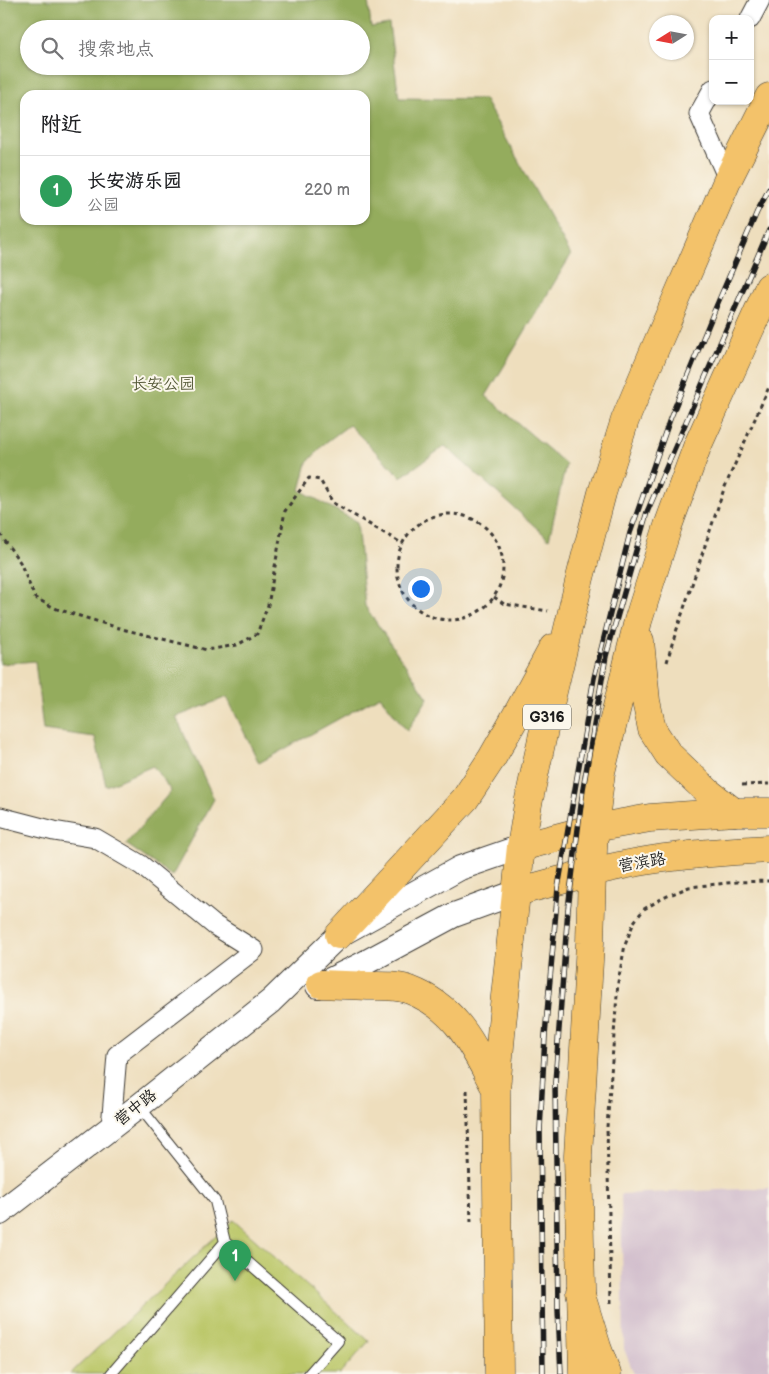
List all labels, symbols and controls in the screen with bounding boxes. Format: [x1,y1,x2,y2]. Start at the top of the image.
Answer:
north arrow [649,15,694,60]
map controls [709,15,754,105]
button: + [709,15,754,60]
search box [20,20,370,75]
icon: search [38,34,66,62]
text: 搜索地点 [78,38,154,61]
button: − [709,60,754,105]
text: 附近 [40,112,82,137]
text: 长安游乐园 [87,170,182,193]
text: 1 [53,181,59,200]
text: 220 m [304,181,350,200]
text: 公园 [87,196,119,215]
park label: 长安公园 [131,375,195,394]
your location [408,576,434,602]
road number: G316 [523,704,571,730]
street label: 营滨路 [617,849,667,877]
street label: 营中路 [111,1086,161,1130]
pin: 1 [219,1240,251,1281]

